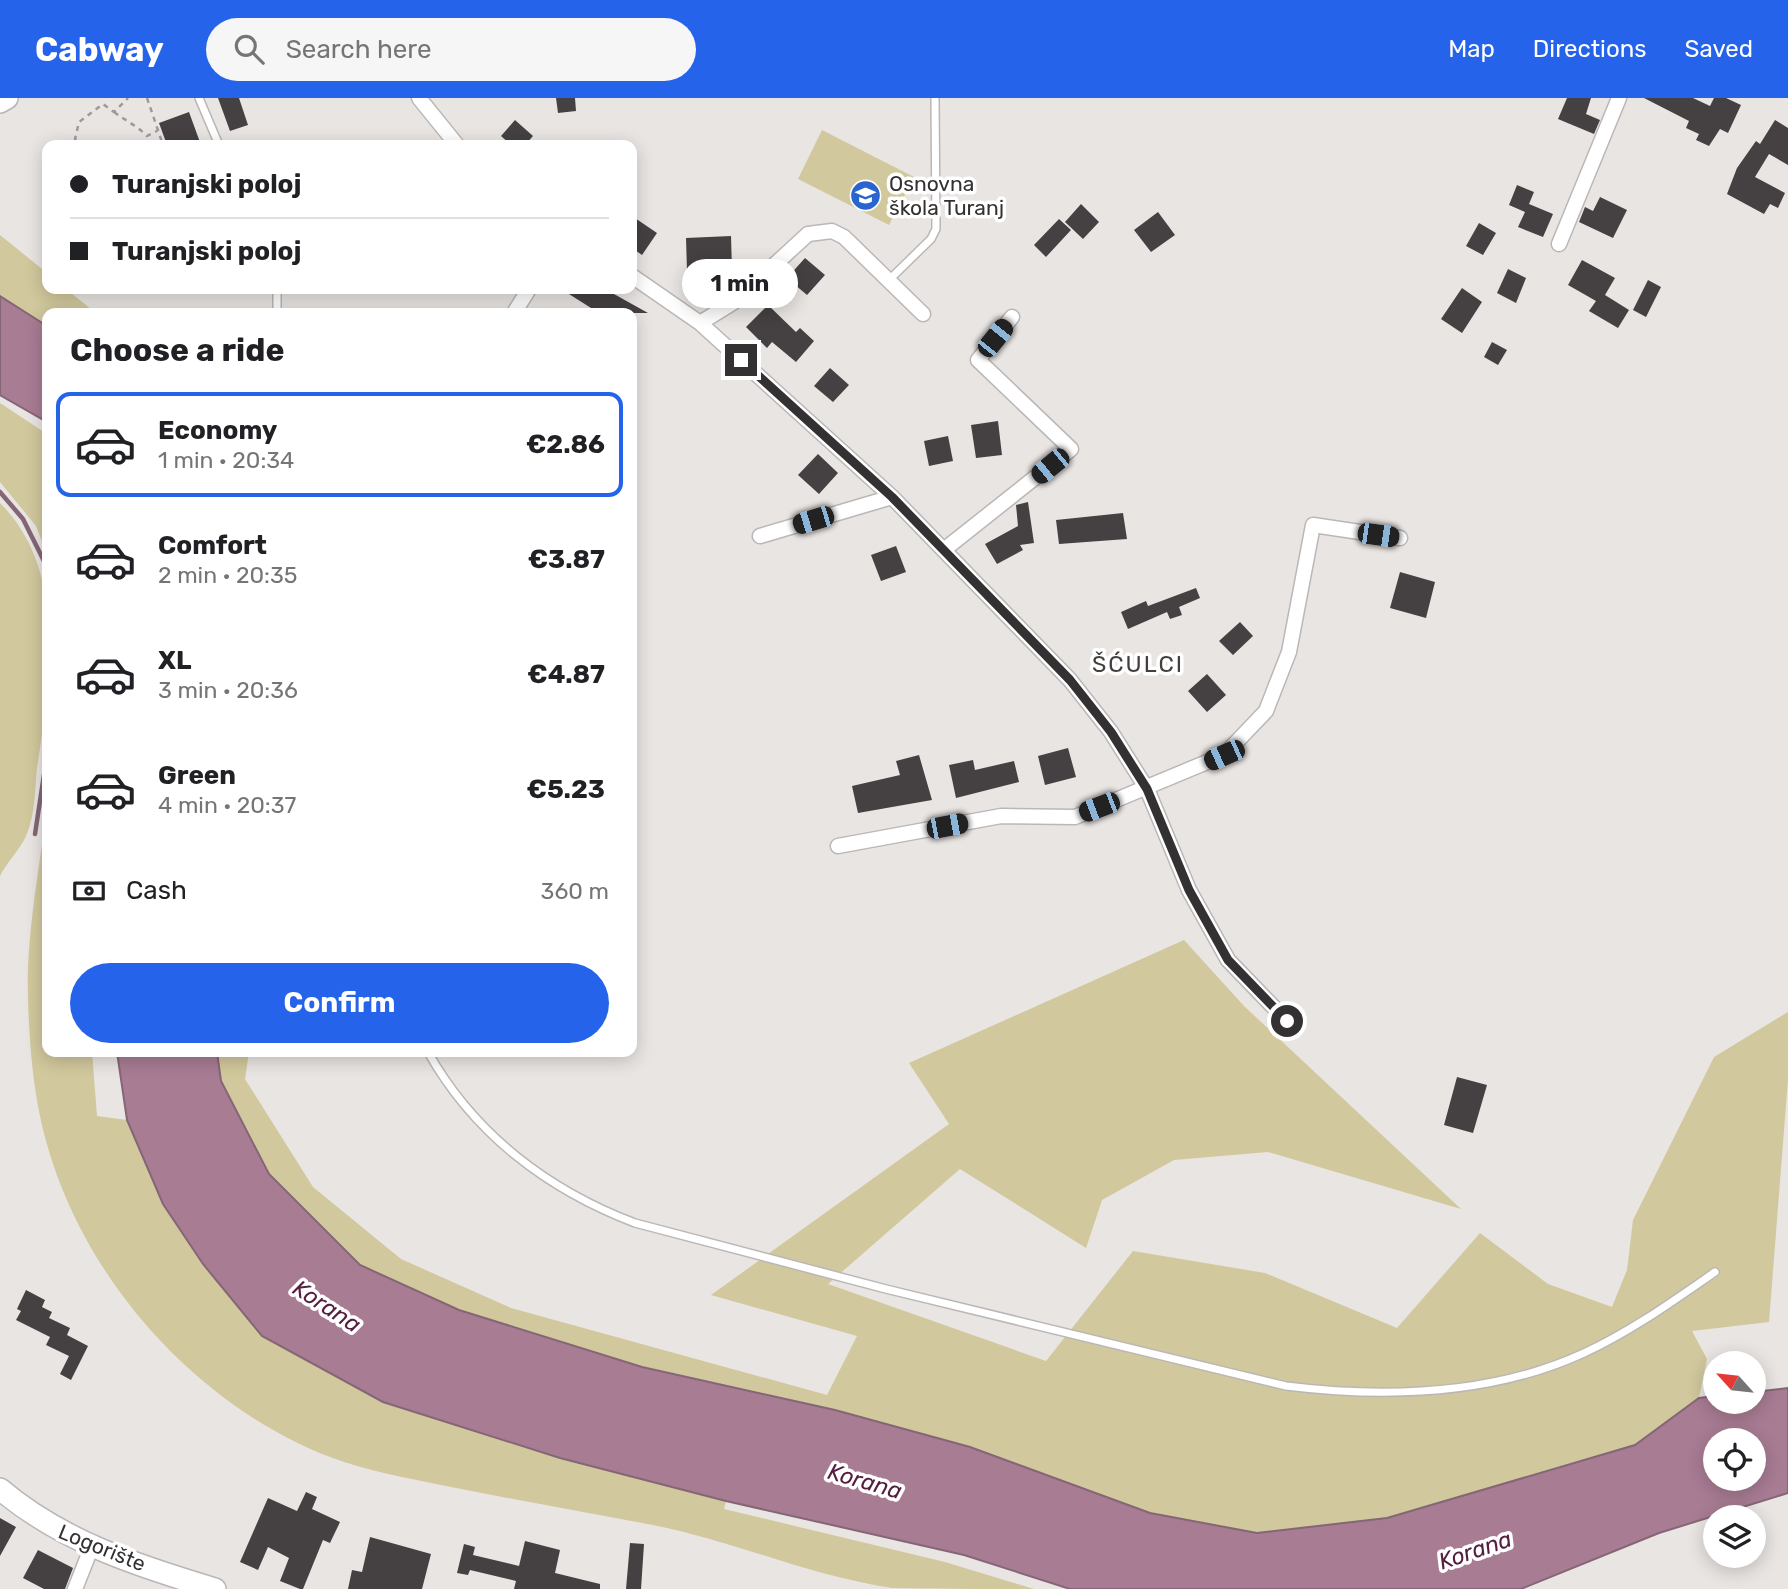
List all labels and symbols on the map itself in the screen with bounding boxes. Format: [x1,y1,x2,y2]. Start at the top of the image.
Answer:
place label: Osnovna škola Turanj [889,171,1004,220]
school or university icon: Osnovna škola Turanj [849,179,883,213]
callout: 1 min [683,258,799,308]
car [974,315,1017,361]
route end [725,344,757,376]
car [1028,445,1073,487]
car [790,504,837,536]
car [1356,522,1401,548]
district label: ŠĆULCI [1092,650,1184,678]
car [1201,737,1248,773]
car [1076,790,1123,824]
car [925,812,970,840]
route start [1271,1005,1303,1037]
water label: Korana [288,1274,366,1338]
north arrow [1703,1351,1766,1414]
water label: Korana [825,1457,905,1505]
street label: Logorište [55,1519,150,1576]
water label: Korana [1435,1524,1515,1576]

